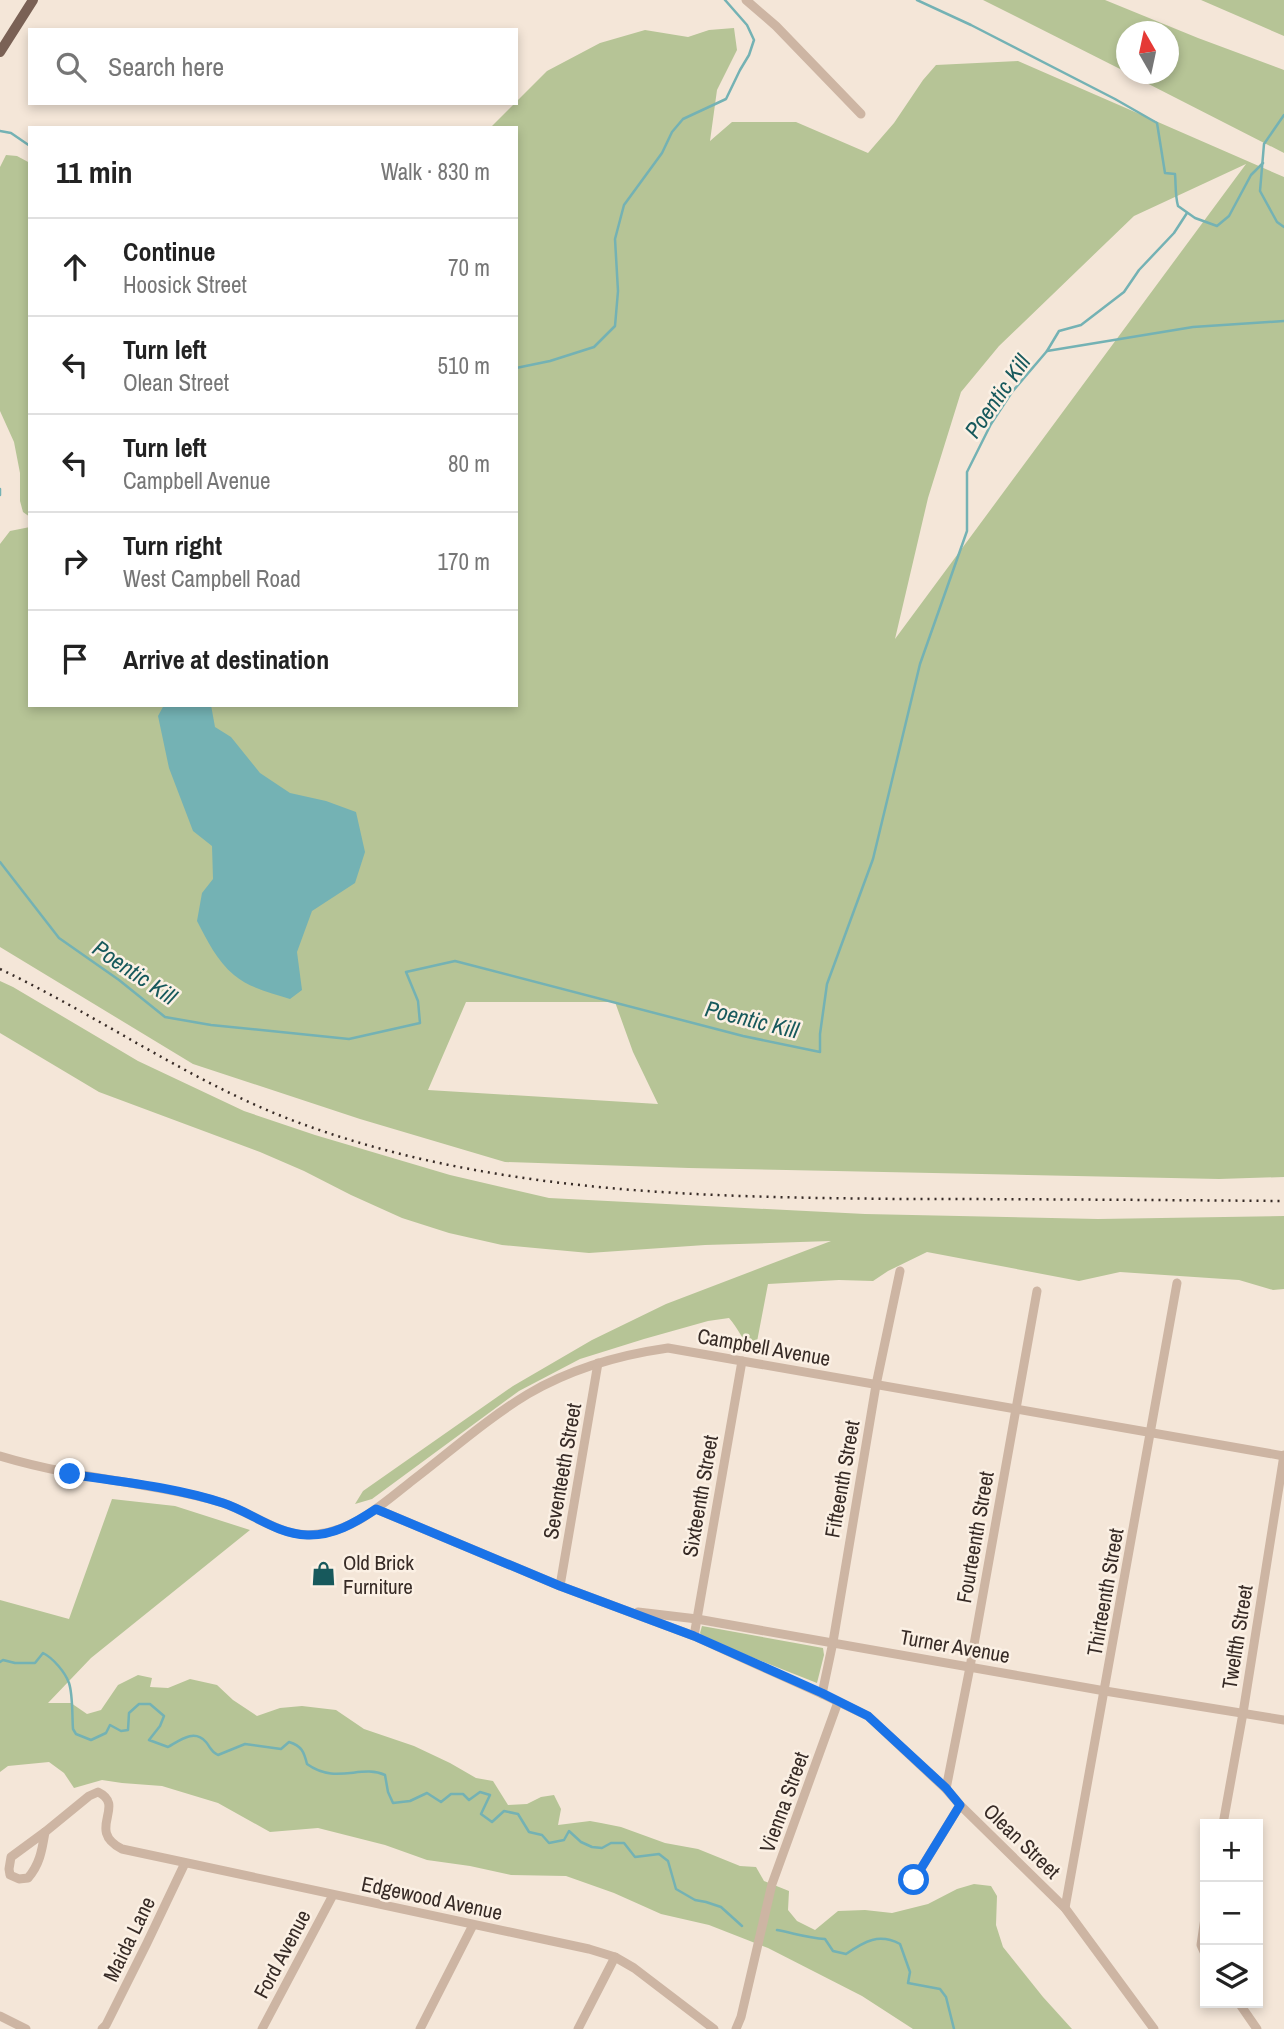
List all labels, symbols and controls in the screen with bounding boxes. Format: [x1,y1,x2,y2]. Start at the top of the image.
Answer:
north arrow [1116,21,1179,84]
search box [28,28,518,105]
icon: search [52,48,90,86]
text: Search here [108,49,224,84]
text: 11 min [56,152,133,192]
text: Walk · 830 m [381,156,490,187]
text: Continue [123,234,215,269]
icon: ahead [56,248,94,286]
text: 70 m [448,252,490,283]
text: Hoosick Street [123,269,247,300]
text: Turn left [123,332,207,367]
icon: left [56,346,94,384]
water label: Poentic Kill [957,347,1038,444]
text: 510 m [438,350,490,381]
text: Olean Street [123,367,229,398]
text: Turn left [123,430,207,465]
icon: left [56,444,94,482]
text: 80 m [448,448,490,479]
text: Campbell Avenue [123,465,271,496]
text: Turn right [123,528,222,563]
icon: right [56,542,94,580]
text: 170 m [438,546,490,577]
text: West Campbell Road [123,563,301,594]
icon: arrive [56,640,94,678]
text: Arrive at destination [123,642,329,677]
water label: Poentic Kill [87,932,184,1012]
water label: Poentic Kill [702,992,803,1046]
street label: Campbell Avenue [695,1321,833,1373]
street label: Seventeeth Street [536,1400,588,1541]
street label: Fifteenth Street [817,1418,867,1540]
street label: Sixteenth Street [675,1432,725,1559]
route end [54,1458,85,1489]
street label: Fourteenth Street [949,1469,1001,1605]
street label: Thirteenth Street [1079,1526,1131,1658]
place label: Old Brick Furniture [343,1548,414,1601]
shop icon: Old Brick Furniture [309,1560,337,1588]
street label: Twelfth Street [1214,1583,1260,1691]
street label: Turner Avenue [898,1622,1012,1670]
street label: Vienna Street [752,1748,816,1856]
street label: Olean Street [977,1797,1067,1885]
map controls [1200,1819,1263,2008]
button: + [1200,1819,1263,1882]
route start [898,1864,929,1895]
street label: Edgewood Avenue [359,1869,505,1927]
button: − [1200,1882,1263,1945]
street label: Maida Lane [96,1892,162,1986]
street label: Ford Avenue [247,1905,317,2003]
button: layers [1200,1945,1263,2008]

